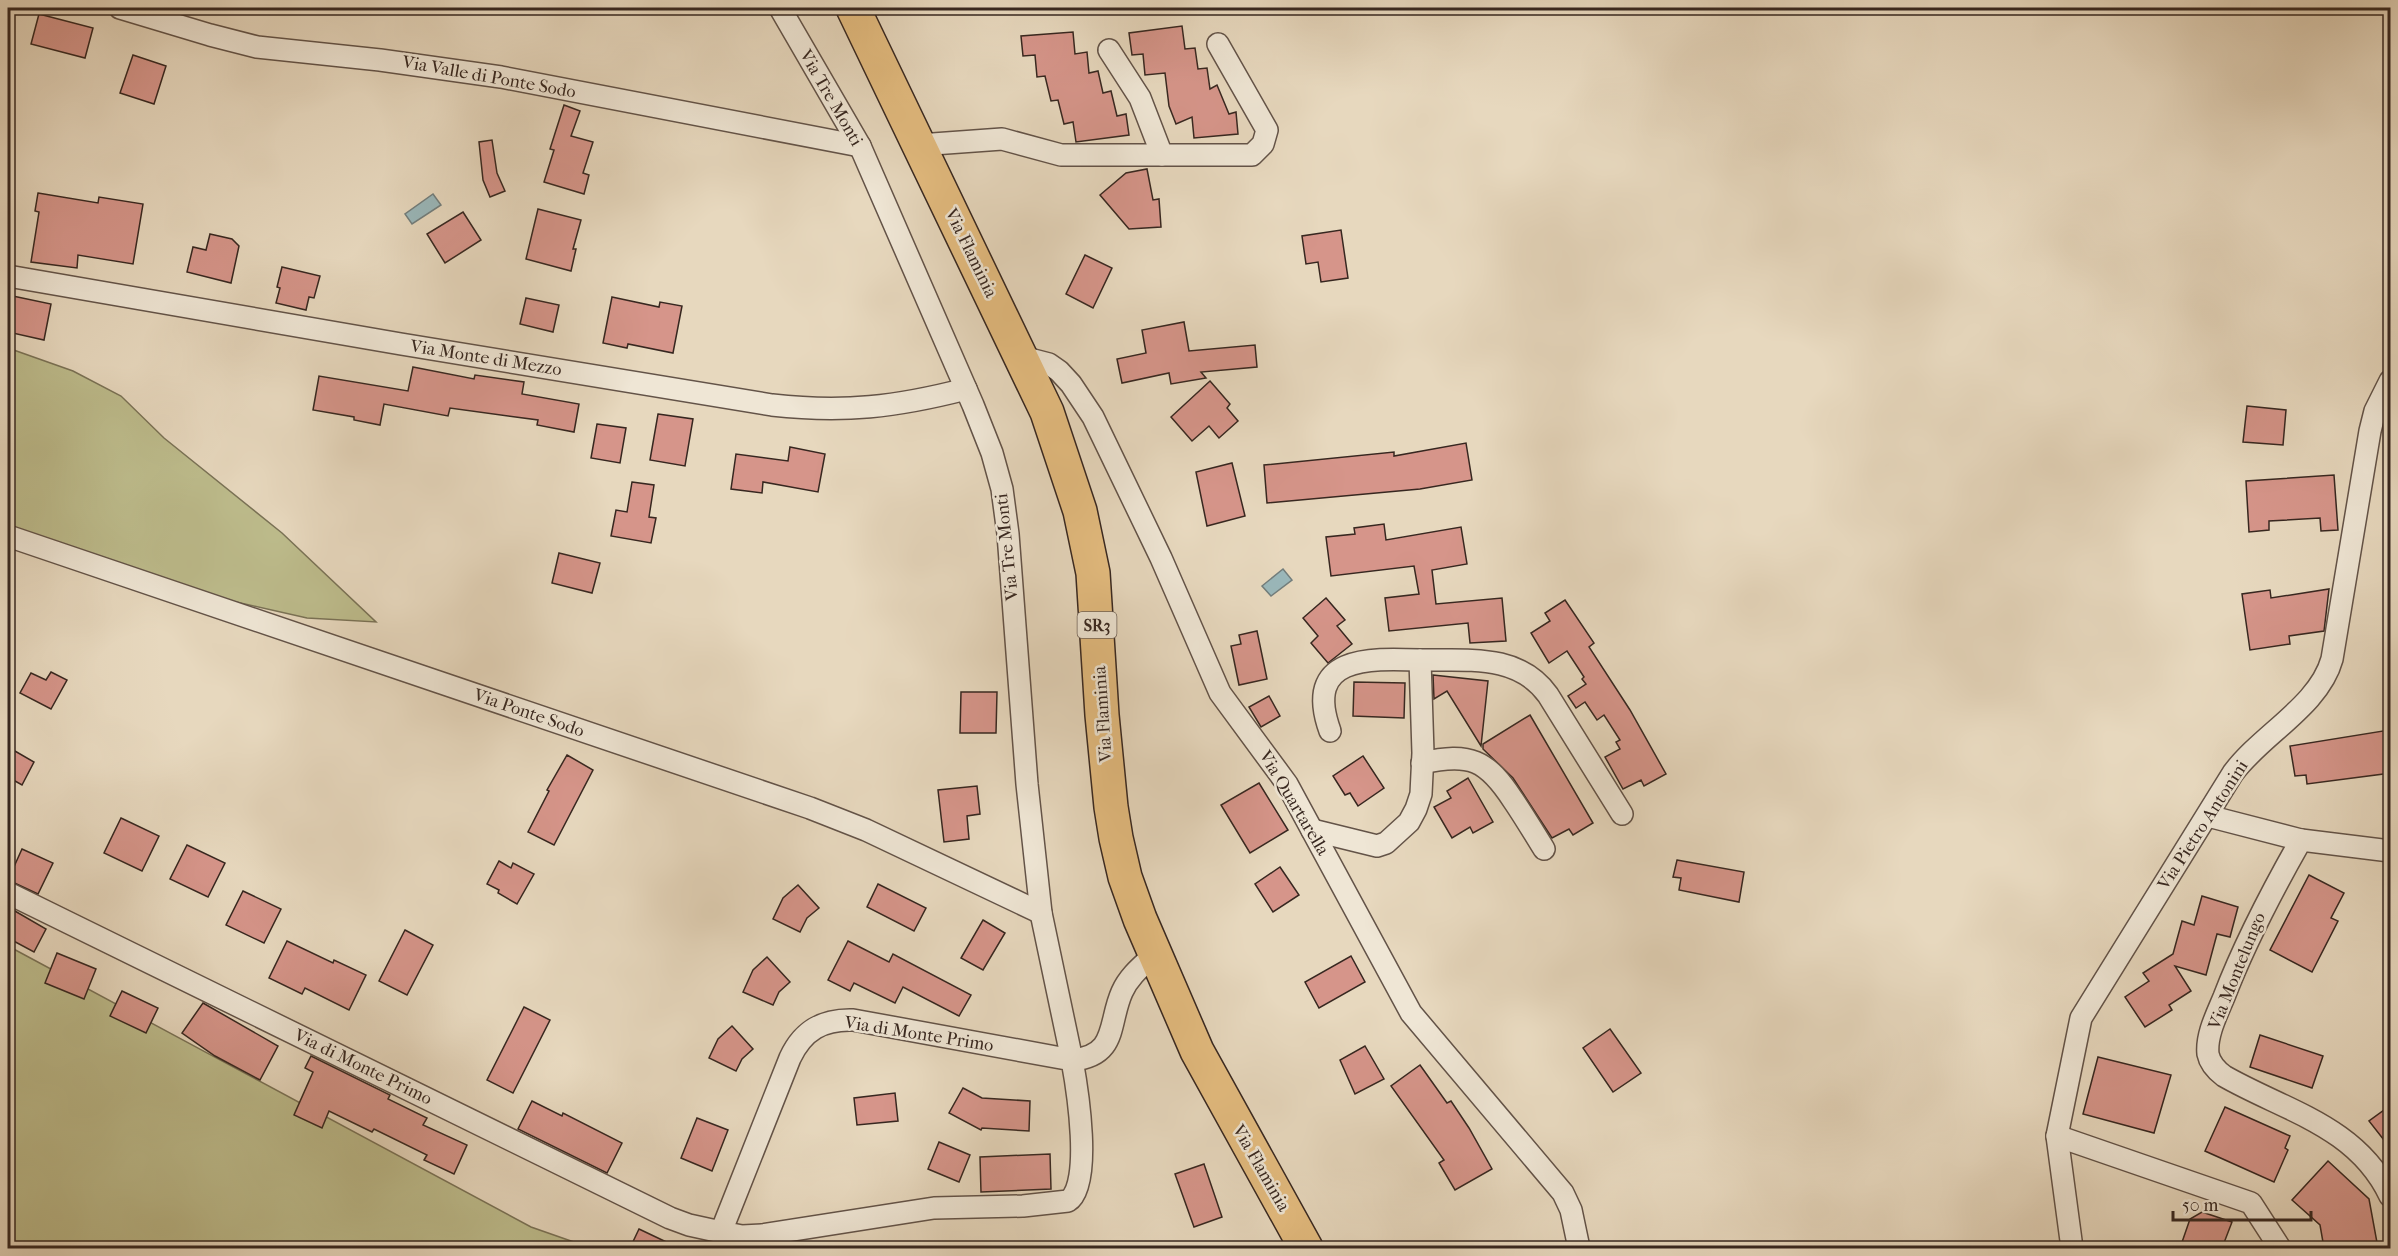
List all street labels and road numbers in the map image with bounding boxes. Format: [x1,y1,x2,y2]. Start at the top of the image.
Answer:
street label: Via Tre Monti [794,45,867,150]
street label: Via Valle di Ponte Sodo [400,51,577,103]
street label: Via Flaminia [940,204,1002,302]
street label: Via Monte di Mezzo [408,335,563,380]
street label: Via Tre Monti [991,492,1023,603]
road number: SR3 [1078,612,1116,638]
street label: Via Flaminia [1089,664,1117,764]
street label: Via Ponte Sodo [470,684,587,742]
street label: Via Quartarella [1254,746,1334,860]
street label: Via Pietro Antonini [2153,756,2253,894]
street label: Via Montelungo [2204,909,2270,1033]
street label: Via di Monte Primo [842,1012,995,1056]
street label: Via di Monte Primo [290,1024,435,1109]
street label: Via Flaminia [1227,1120,1295,1216]

